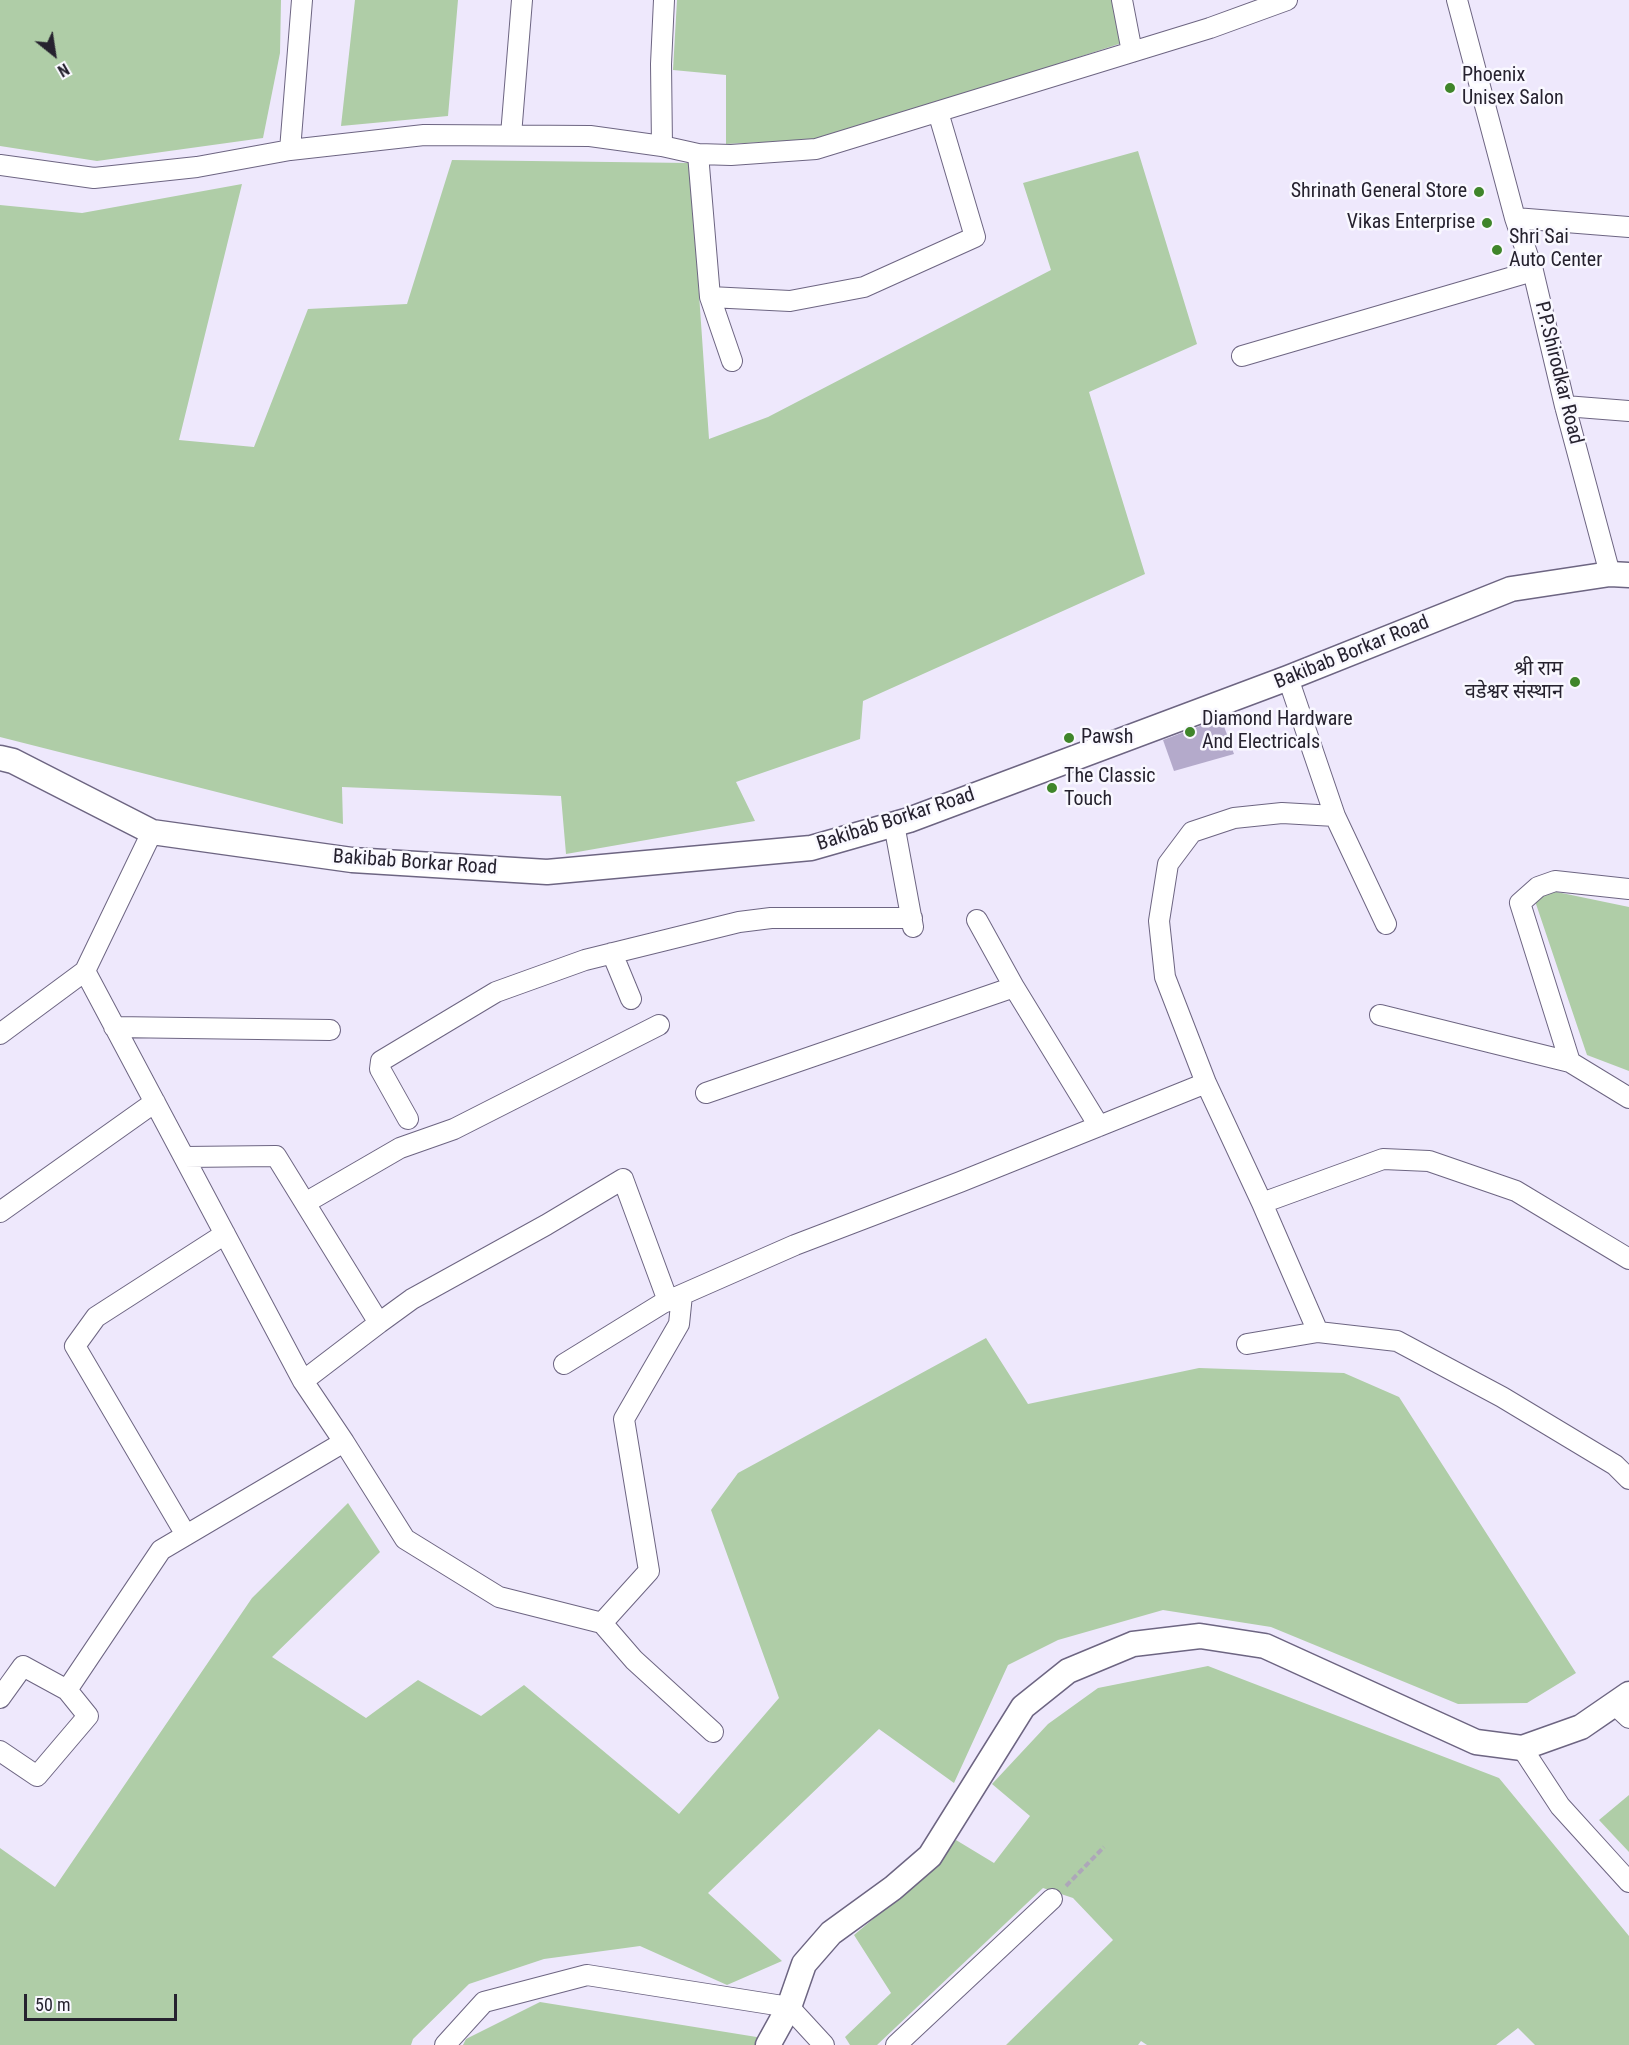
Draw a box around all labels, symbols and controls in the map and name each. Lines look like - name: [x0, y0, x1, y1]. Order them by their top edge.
- north arrow: [24, 24, 84, 84]
- text: N: [54, 59, 72, 81]
- place label: Phoenix Unisex Salon: [1462, 64, 1564, 111]
- marker: Phoenix Unisex Salon: [1443, 81, 1457, 95]
- place label: Shrinath General Store: [1291, 180, 1467, 204]
- marker: Shrinath General Store: [1472, 185, 1486, 199]
- place label: Vikas Enterprise: [1347, 211, 1475, 235]
- marker: Vikas Enterprise: [1480, 216, 1494, 230]
- place label: Shri Sai Auto Center: [1509, 226, 1602, 273]
- marker: Shri Sai Auto Center: [1490, 243, 1504, 257]
- street label: P.P.Shirodkar Road: [1529, 299, 1587, 447]
- street label: Bakibab Borkar Road: [1271, 611, 1433, 695]
- place label: श्री राम वडेश्वर संस्थान: [1465, 658, 1563, 705]
- marker: श्री राम वडेश्वर संस्थान: [1568, 675, 1582, 689]
- place label: Diamond Hardware And Electricals: [1202, 708, 1353, 755]
- marker: Diamond Hardware And Electricals: [1183, 725, 1197, 739]
- place label: Pawsh: [1081, 726, 1133, 750]
- marker: Pawsh: [1062, 731, 1076, 745]
- place label: The Classic Touch: [1064, 765, 1156, 812]
- marker: The Classic Touch: [1045, 781, 1059, 795]
- street label: Bakibab Borkar Road: [814, 783, 978, 857]
- street label: Bakibab Borkar Road: [332, 845, 498, 881]
- scale bar: [27, 1982, 180, 2020]
- text: 50 m: [35, 1994, 70, 2015]

